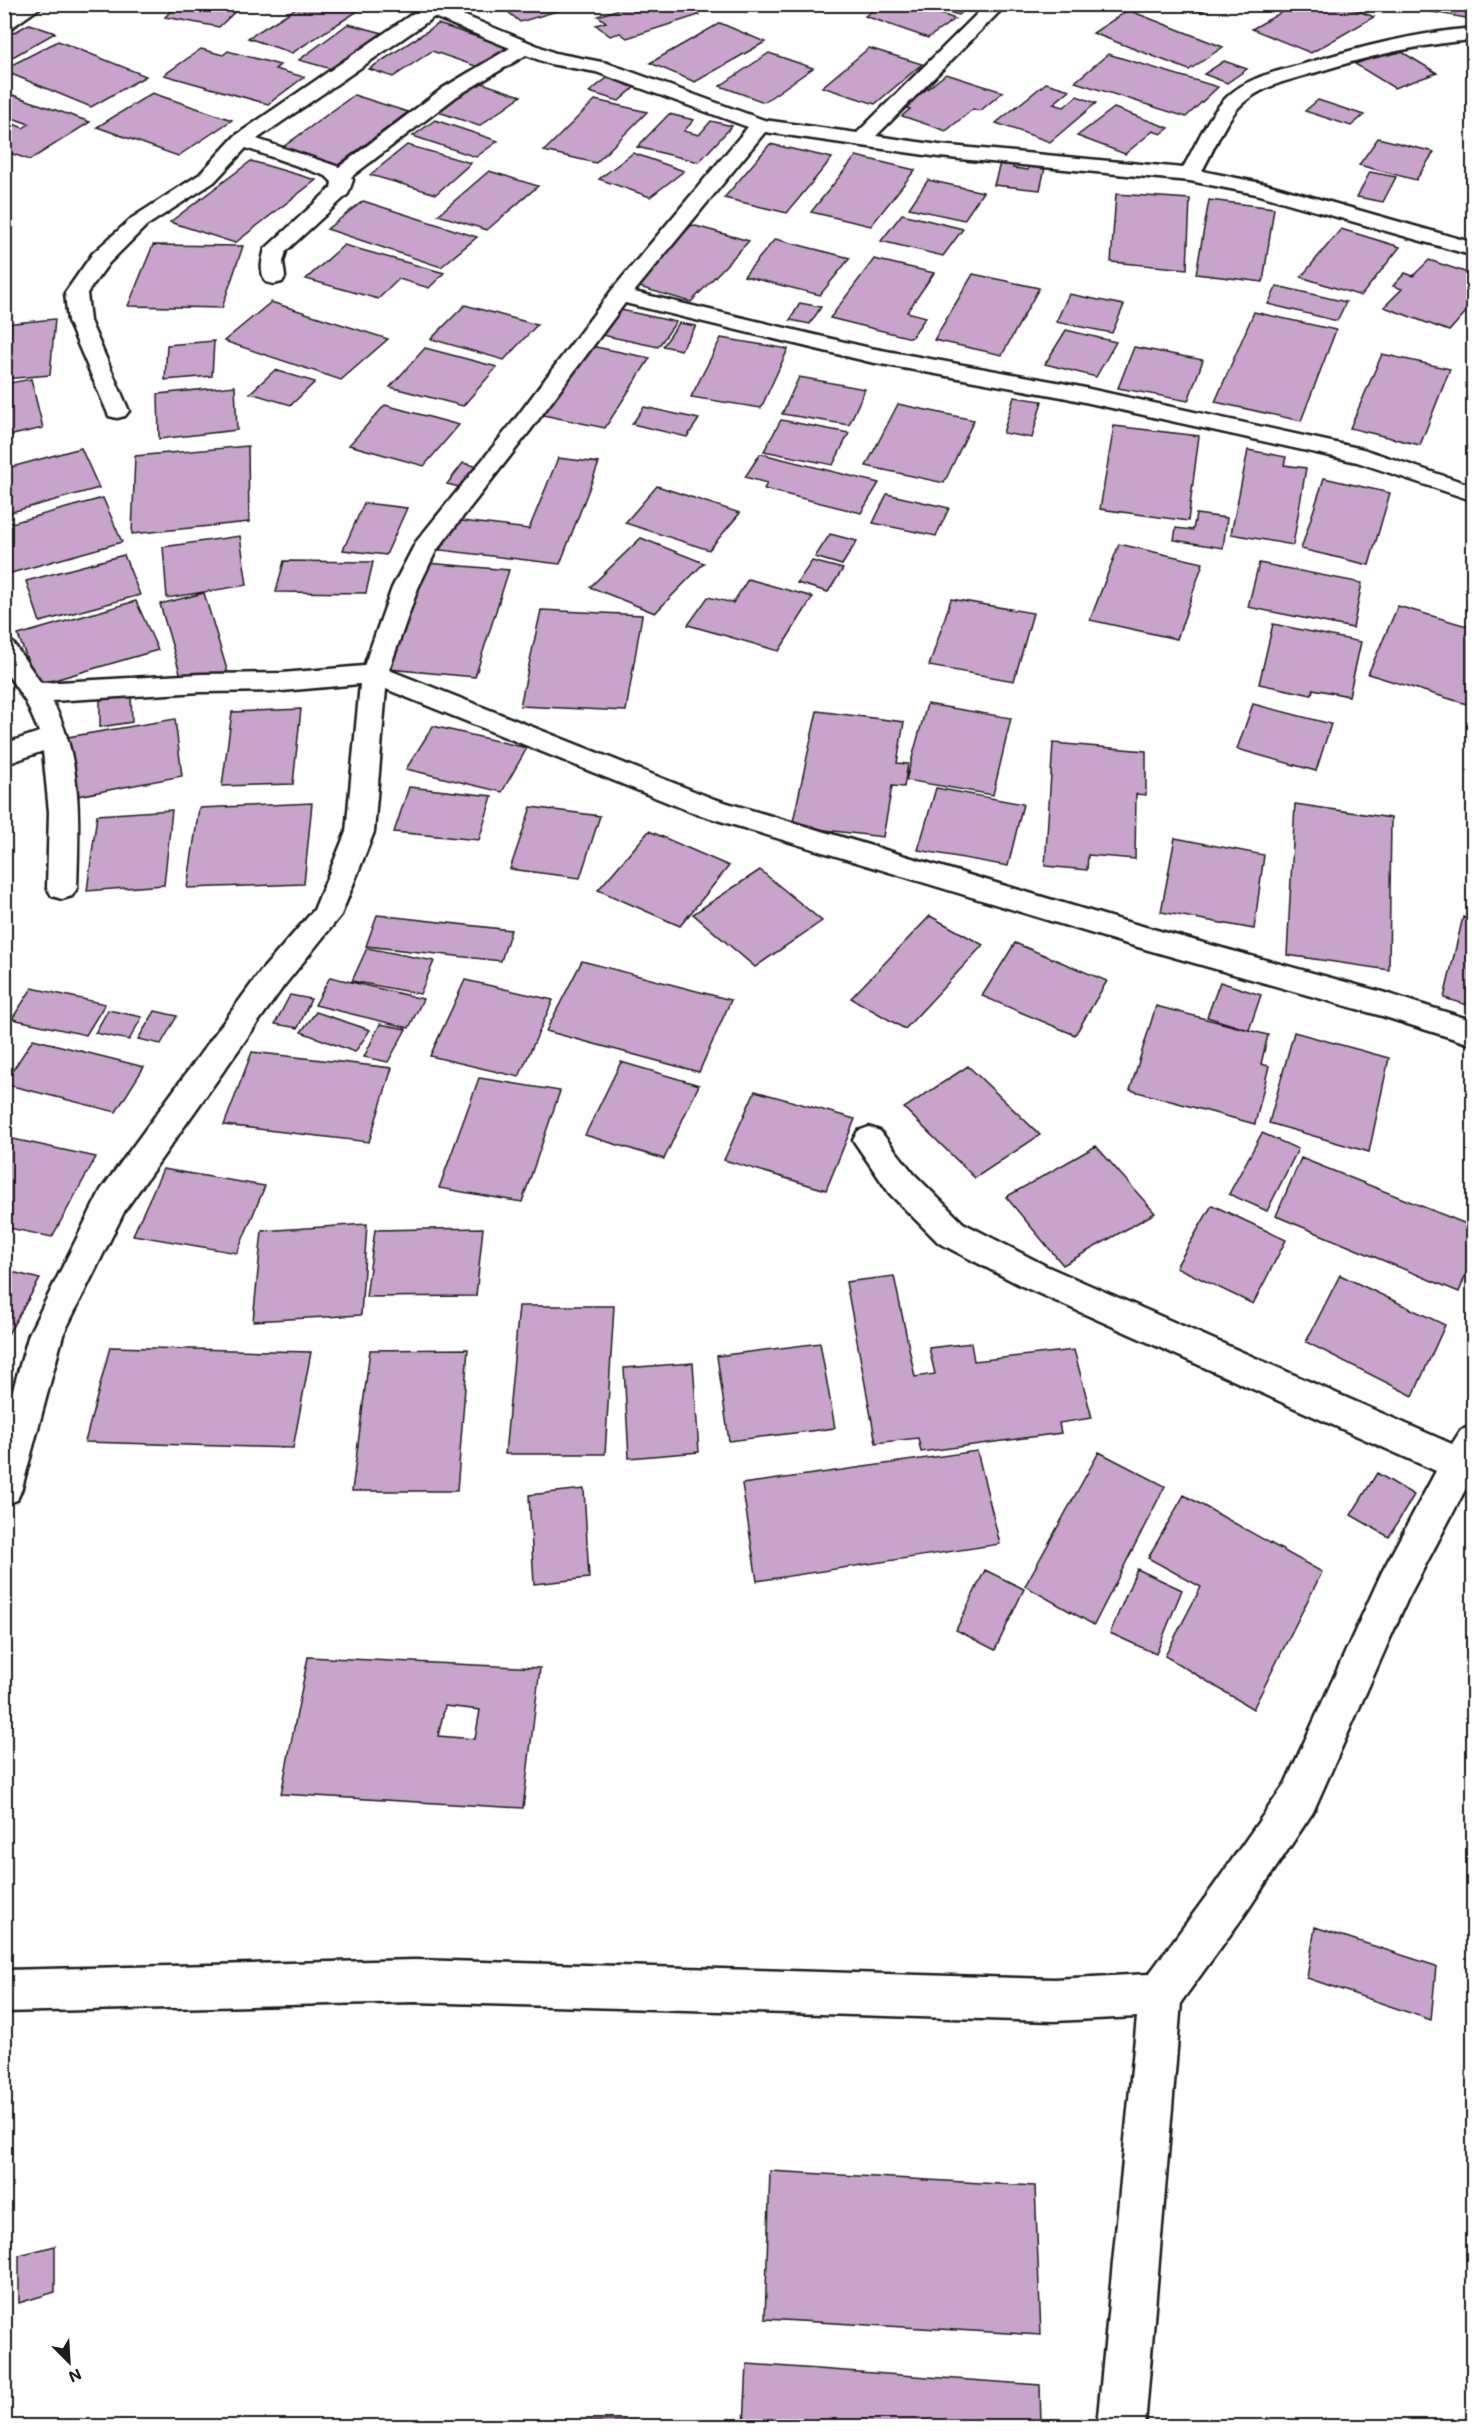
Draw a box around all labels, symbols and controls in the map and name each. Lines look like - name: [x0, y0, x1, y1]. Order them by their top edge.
- north arrow: [39, 2332, 99, 2392]
- text: N: [65, 2364, 85, 2388]

